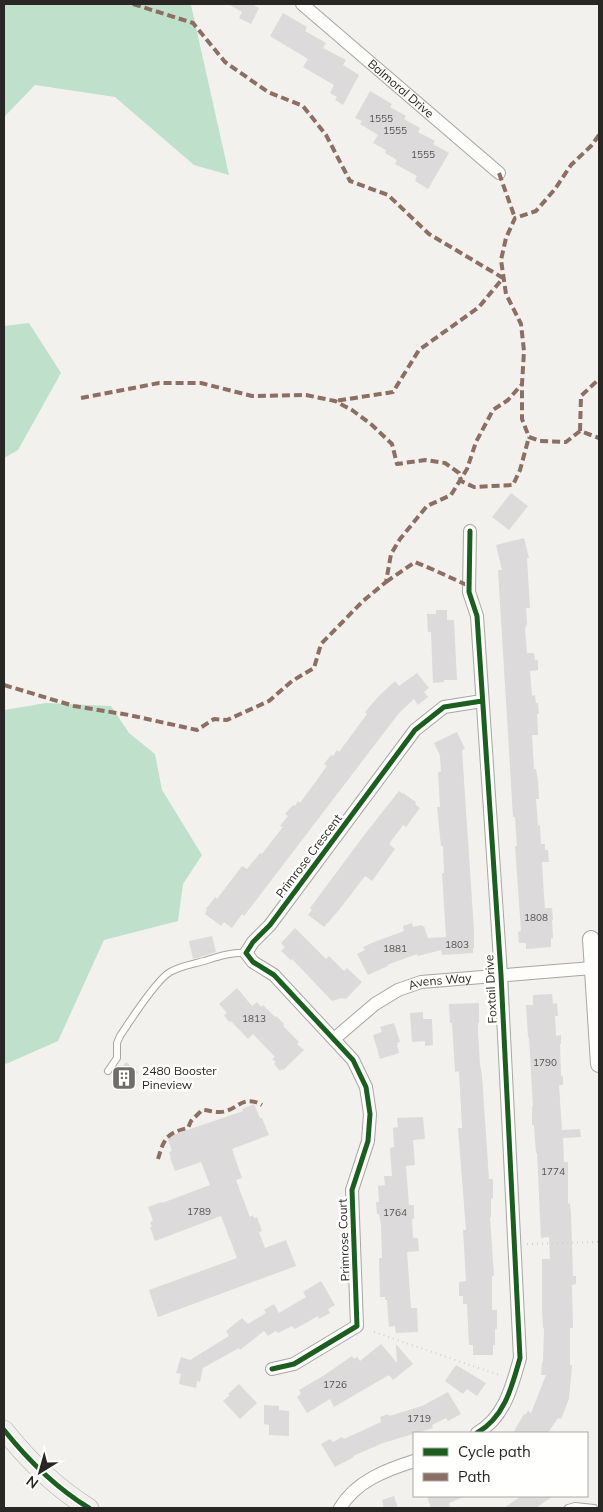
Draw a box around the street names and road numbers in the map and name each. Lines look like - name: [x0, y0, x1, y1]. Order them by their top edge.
- street label: Balmoral Drive: [365, 56, 437, 121]
- street label: Primrose Crescent: [272, 811, 345, 900]
- street label: Foxtail Drive: [481, 954, 500, 1024]
- street label: Avens Way: [406, 970, 473, 993]
- street label: Primrose Court: [335, 1198, 352, 1282]

